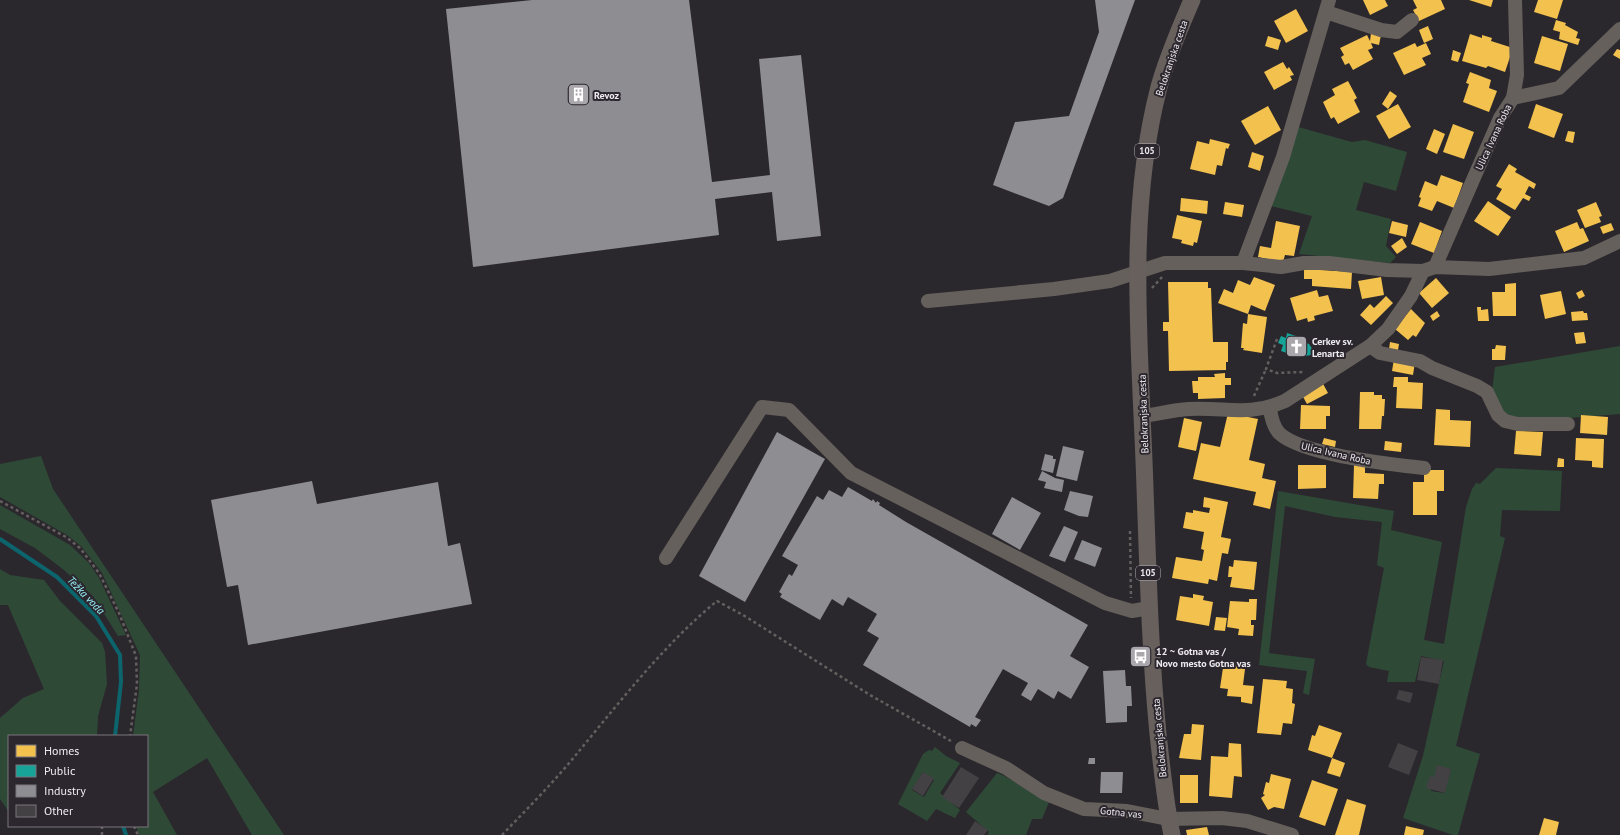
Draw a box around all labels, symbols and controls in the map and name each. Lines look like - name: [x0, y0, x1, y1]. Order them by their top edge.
- street label: Belokranjska cesta: [1152, 19, 1190, 98]
- building icon: Revoz: [565, 82, 591, 108]
- place label: Revoz: [594, 89, 619, 102]
- street label: Ulica Ivana Roba: [1473, 102, 1514, 172]
- road number: 105: [1135, 144, 1159, 158]
- church icon: Cerkev sv. Lenarta: [1284, 334, 1310, 360]
- place label: Cerkev sv. Lenarta: [1312, 335, 1354, 360]
- street label: Belokranjska cesta: [1136, 374, 1151, 454]
- street label: Ulica Ivana Roba: [1300, 439, 1372, 468]
- road number: 105: [1136, 566, 1160, 580]
- water label: Težka voda: [64, 573, 108, 618]
- bus stop icon: 12 ~ Gotna vas / Novo mesto Gotna vas: [1128, 644, 1154, 670]
- place label: 12 ~ Gotna vas / Novo mesto Gotna vas: [1156, 645, 1251, 670]
- street label: Belokranjska cesta: [1150, 698, 1169, 778]
- legend: [8, 735, 148, 827]
- text: Homes: [44, 743, 79, 758]
- text: Public: [44, 763, 76, 778]
- text: Industry: [44, 783, 86, 798]
- text: Other: [44, 803, 73, 818]
- street label: Gotna vas: [1099, 804, 1142, 821]

